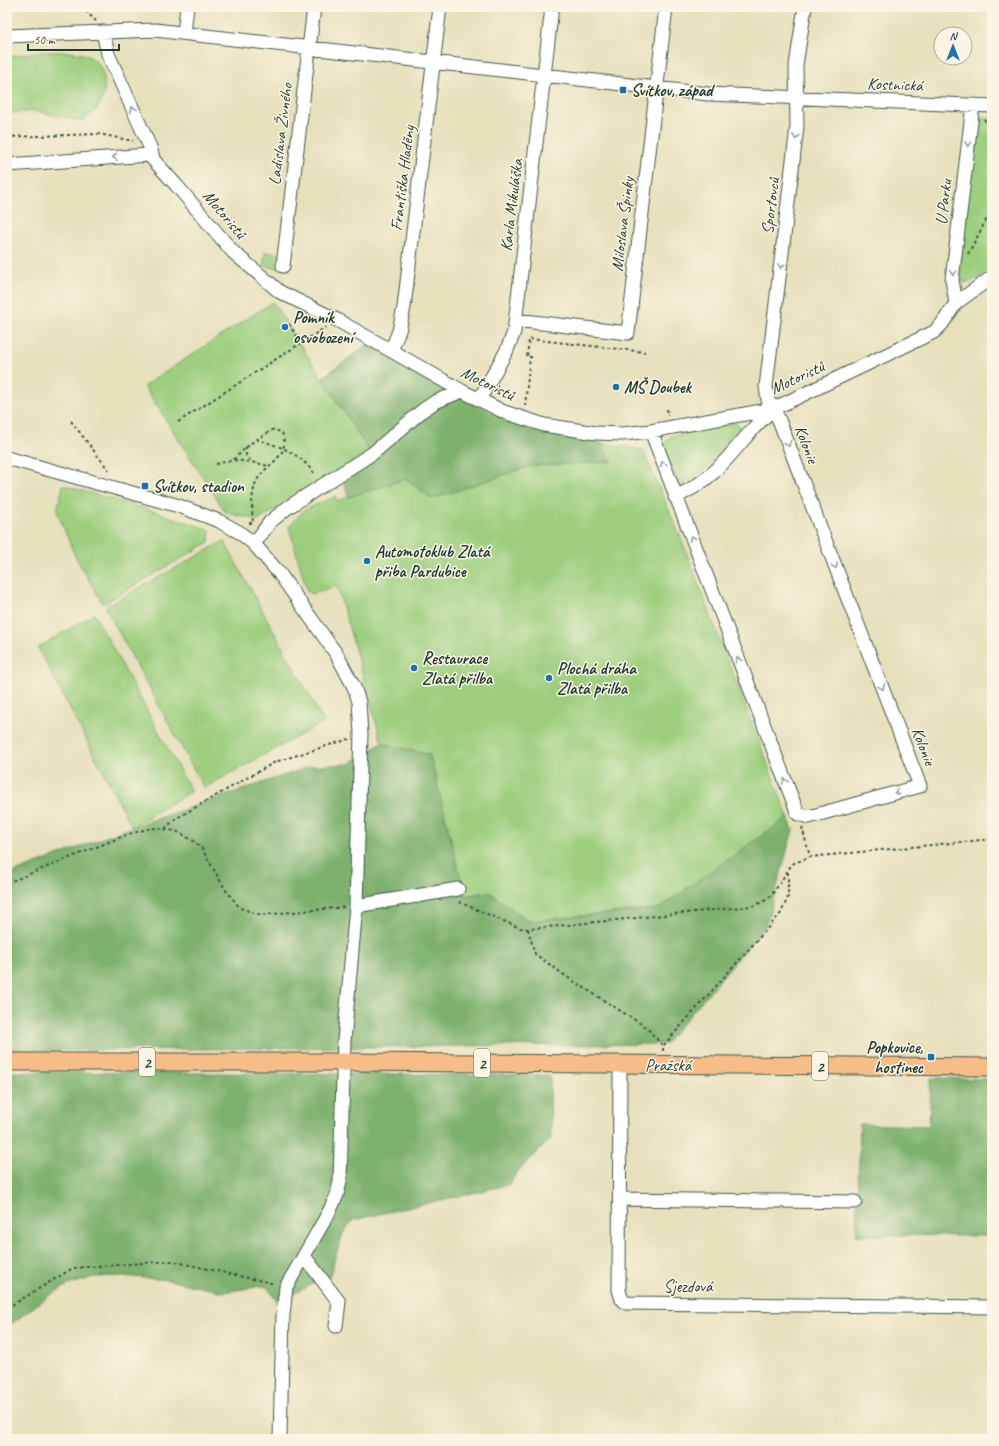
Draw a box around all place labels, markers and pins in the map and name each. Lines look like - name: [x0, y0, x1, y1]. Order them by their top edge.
- place label: Svítkov, západ: [631, 80, 715, 101]
- marker: Svítkov, západ: [618, 85, 628, 95]
- place label: Pomník osvobození: [293, 307, 356, 348]
- marker: Pomník osvobození: [280, 322, 290, 332]
- place label: MŠ Doubek: [624, 377, 693, 398]
- marker: MŠ Doubek: [611, 382, 621, 392]
- place label: Svítkov, stadion: [153, 476, 245, 497]
- marker: Svítkov, stadion: [140, 481, 150, 491]
- place label: Automotoklub Zlatá přiba Pardubice: [375, 541, 491, 582]
- marker: Automotoklub Zlatá přiba Pardubice: [362, 556, 372, 566]
- place label: Restaurace Zlatá přilba: [422, 648, 494, 689]
- place label: Plochá dráha Zlatá přilba: [557, 658, 637, 699]
- marker: Restaurace Zlatá přilba: [409, 663, 419, 673]
- marker: Plochá dráha Zlatá přilba: [544, 673, 554, 683]
- place label: Popkovice, hostinec: [866, 1037, 924, 1078]
- marker: Popkovice, hostinec: [926, 1052, 936, 1062]

